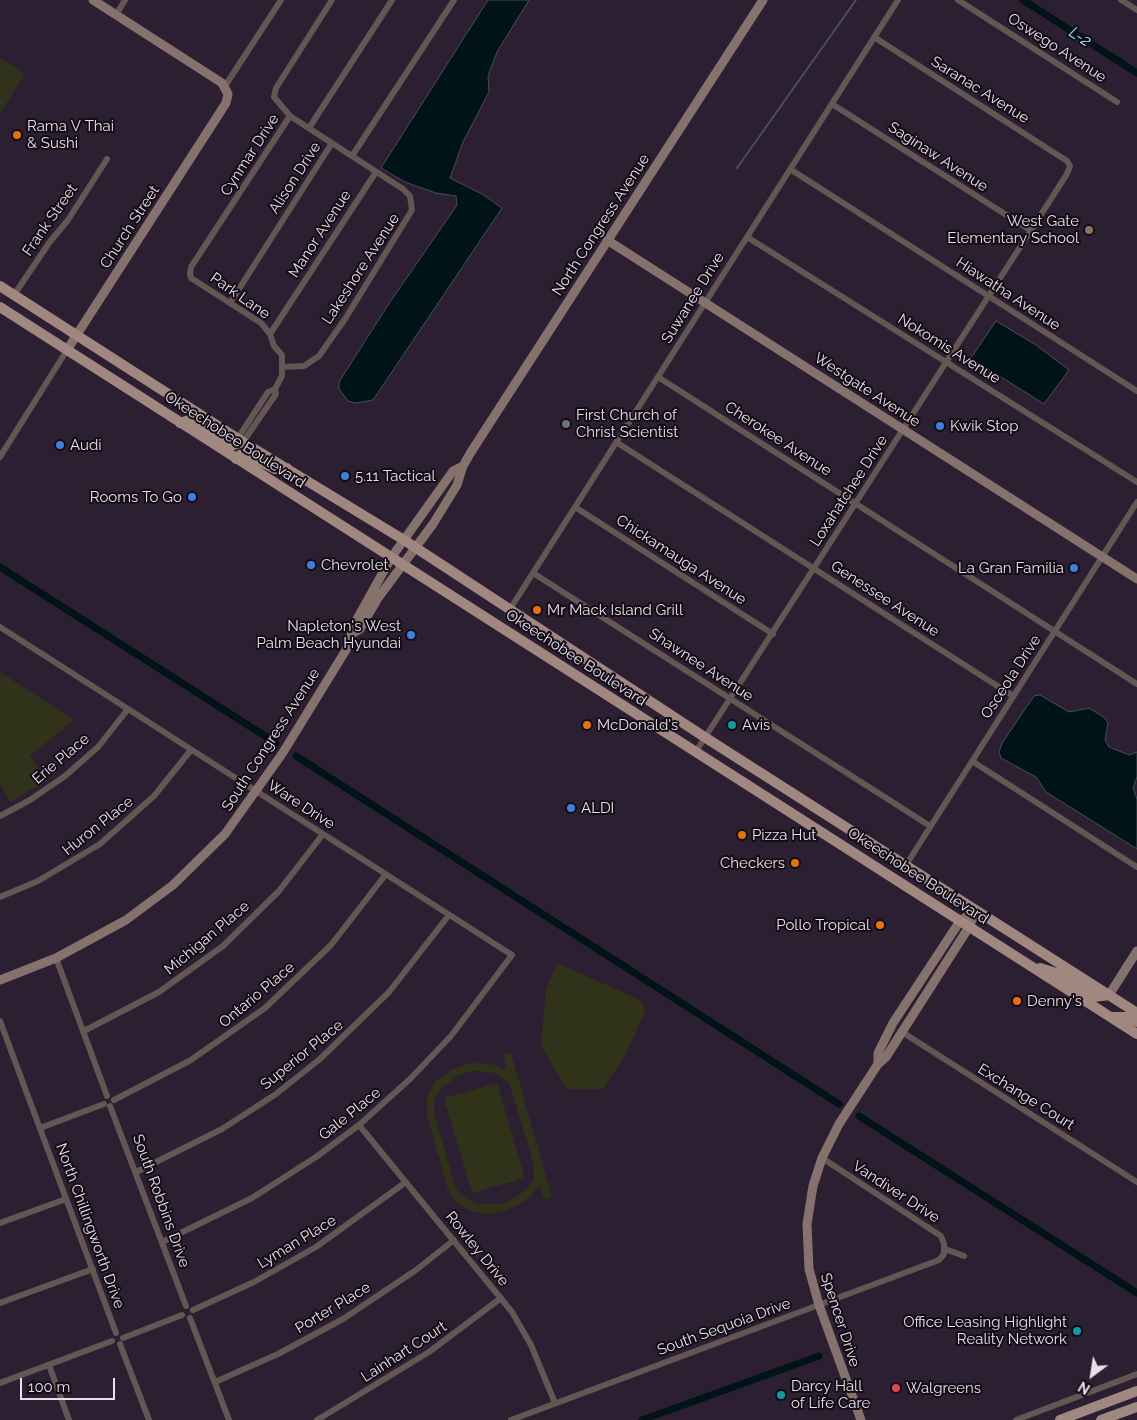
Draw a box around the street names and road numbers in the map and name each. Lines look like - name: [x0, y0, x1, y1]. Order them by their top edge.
- street label: Oswego Avenue: [1004, 9, 1110, 87]
- street label: Saranac Avenue: [928, 53, 1032, 127]
- street label: Cynmar Drive: [217, 111, 283, 199]
- street label: Saginaw Avenue: [885, 118, 991, 196]
- street label: Alison Drive: [265, 139, 325, 217]
- street label: North Congress Avenue: [548, 151, 654, 299]
- street label: Frank Street: [19, 181, 81, 259]
- street label: Church Street: [96, 182, 164, 272]
- street label: Manor Avenue: [285, 187, 355, 281]
- street label: Lakeshore Avenue: [318, 210, 404, 328]
- street label: Suwanee Drive: [658, 249, 728, 347]
- street label: Hiawatha Avenue: [952, 254, 1064, 334]
- street label: Park Lane: [207, 269, 273, 323]
- street label: Nokomis Avenue: [894, 310, 1004, 388]
- street label: Westgate Avenue: [810, 349, 924, 431]
- street label: Okeechobee Boulevard: [161, 388, 309, 492]
- street label: Cherokee Avenue: [721, 398, 835, 480]
- street label: Loxahatchee Drive: [806, 432, 892, 550]
- street label: Chickamauga Avenue: [613, 511, 749, 609]
- street label: Genessee Avenue: [827, 557, 943, 641]
- street label: Okeechobee Boulevard: [502, 606, 650, 710]
- street label: Shawnee Avenue: [645, 625, 757, 705]
- street label: Osceola Drive: [977, 632, 1045, 722]
- street label: South Congress Avenue: [218, 665, 324, 815]
- street label: Erie Place: [29, 730, 93, 788]
- street label: Ware Drive: [264, 777, 338, 833]
- street label: Huron Place: [59, 793, 137, 859]
- street label: Okeechobee Boulevard: [844, 824, 992, 928]
- street label: Michigan Place: [161, 897, 253, 979]
- street label: Ontario Place: [216, 958, 298, 1032]
- street label: Superior Place: [257, 1016, 347, 1094]
- street label: Exchange Court: [974, 1060, 1078, 1134]
- street label: Gale Place: [316, 1084, 384, 1144]
- street label: South Robbins Drive: [129, 1132, 193, 1270]
- street label: North Chillingworth Drive: [52, 1141, 128, 1311]
- street label: Vandiver Drive: [849, 1157, 943, 1227]
- street label: Rowley Drive: [441, 1208, 513, 1290]
- street label: Lyman Place: [254, 1211, 340, 1273]
- street label: Spencer Drive: [816, 1271, 864, 1369]
- street label: Porter Place: [292, 1278, 374, 1338]
- street label: South Sequoia Drive: [655, 1294, 793, 1360]
- street label: Lainhart Court: [358, 1318, 450, 1386]

